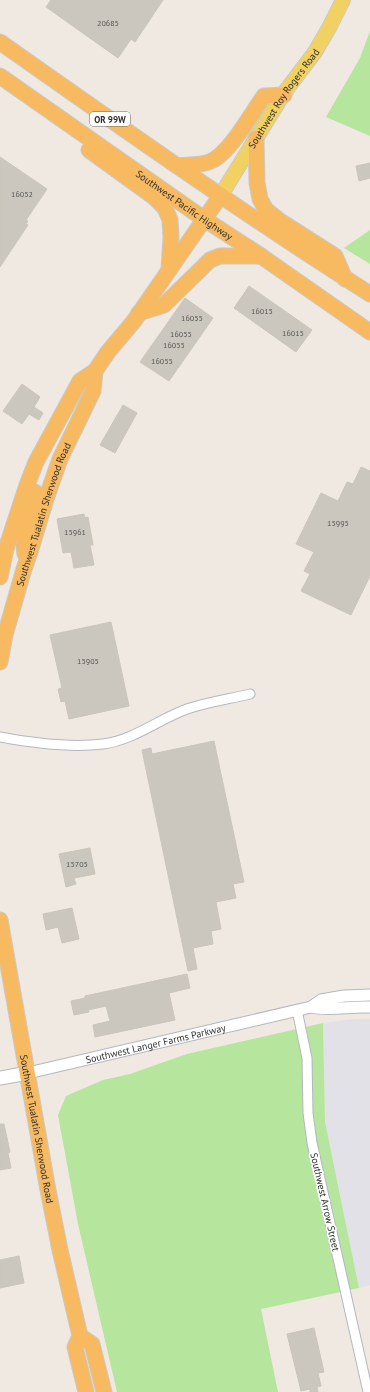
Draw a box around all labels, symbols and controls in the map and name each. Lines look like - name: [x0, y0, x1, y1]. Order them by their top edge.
- house number: 20685: [97, 18, 119, 28]
- street label: Southwest Roy Rogers Road: [245, 46, 322, 151]
- road number: OR 99W: [90, 112, 130, 126]
- street label: Southwest Pacific Highway: [134, 167, 236, 243]
- house number: 16052: [11, 189, 33, 199]
- house number: 16015: [251, 306, 273, 316]
- house number: 16055: [181, 313, 203, 323]
- house number: 16015: [282, 328, 304, 338]
- house number: 16055: [170, 329, 192, 339]
- house number: 16055: [163, 340, 185, 350]
- house number: 16055: [151, 356, 173, 366]
- street label: Southwest Tualatin Sherwood Road: [13, 440, 73, 588]
- house number: 15995: [327, 518, 349, 528]
- house number: 15961: [64, 527, 86, 537]
- house number: 15905: [77, 656, 99, 666]
- house number: 15705: [66, 859, 88, 869]
- street label: Southwest Langer Farms Parkway: [84, 1021, 227, 1066]
- street label: Southwest Tualatin Sherwood Road: [18, 1053, 57, 1204]
- street label: Southwest Arrow Street: [307, 1152, 343, 1253]

